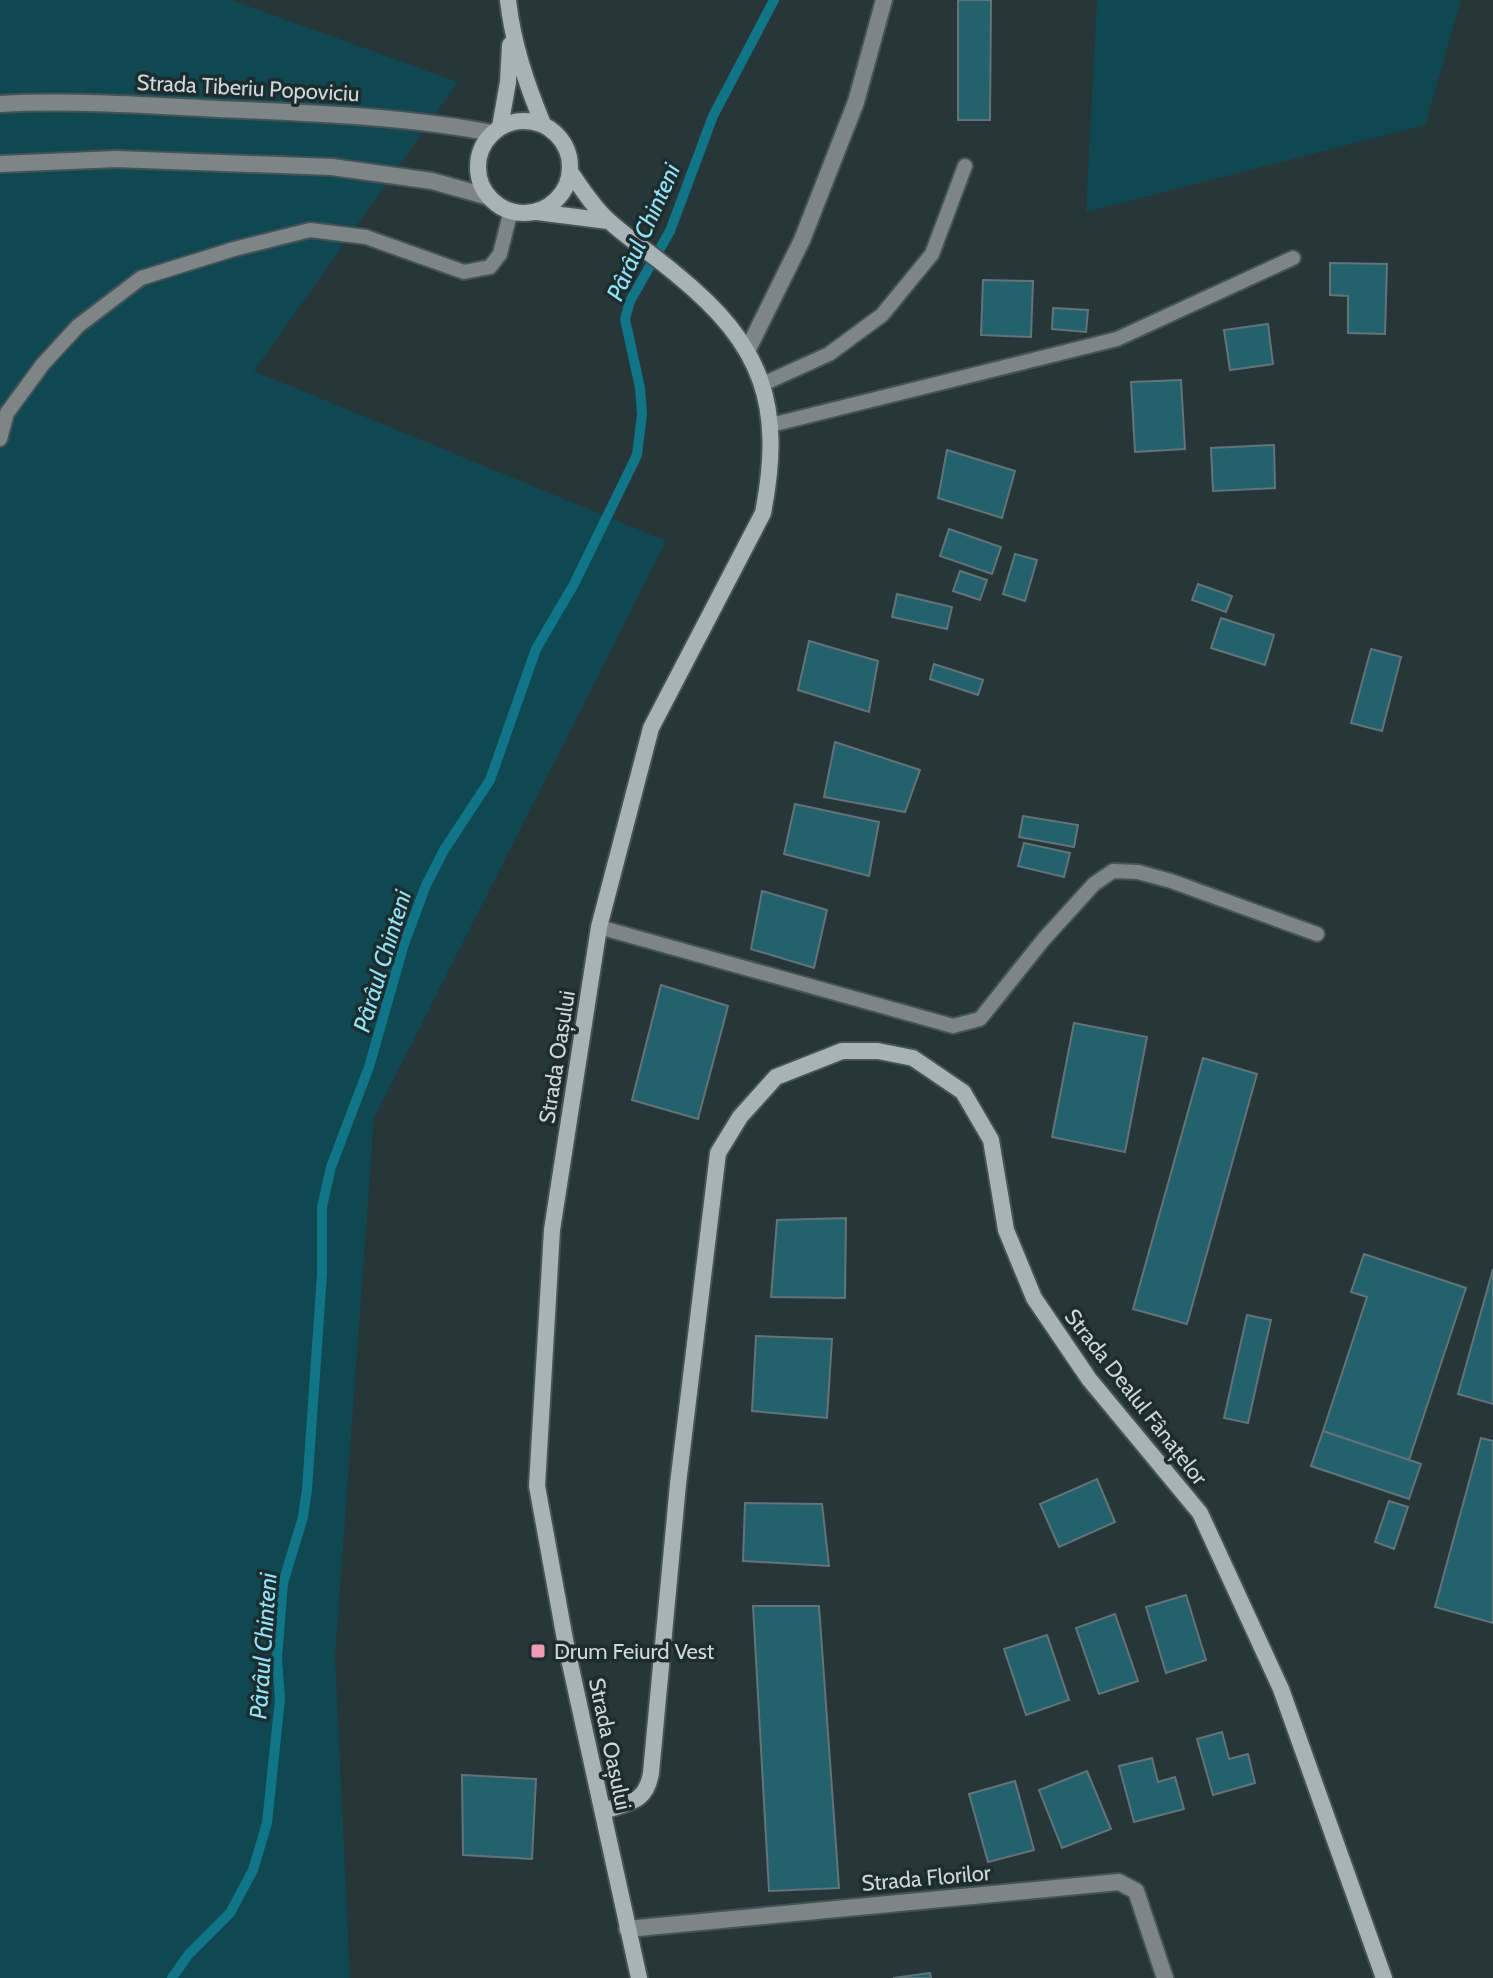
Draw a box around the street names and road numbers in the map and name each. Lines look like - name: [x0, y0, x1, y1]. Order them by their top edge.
- street label: Strada Tiberiu Popoviciu: [136, 69, 360, 107]
- street label: Strada Oașului: [533, 989, 582, 1126]
- street label: Strada Dealul Fânațelor: [1058, 1304, 1213, 1491]
- street label: Strada Oașului: [582, 1675, 637, 1813]
- street label: Strada Florilor: [860, 1859, 992, 1897]

